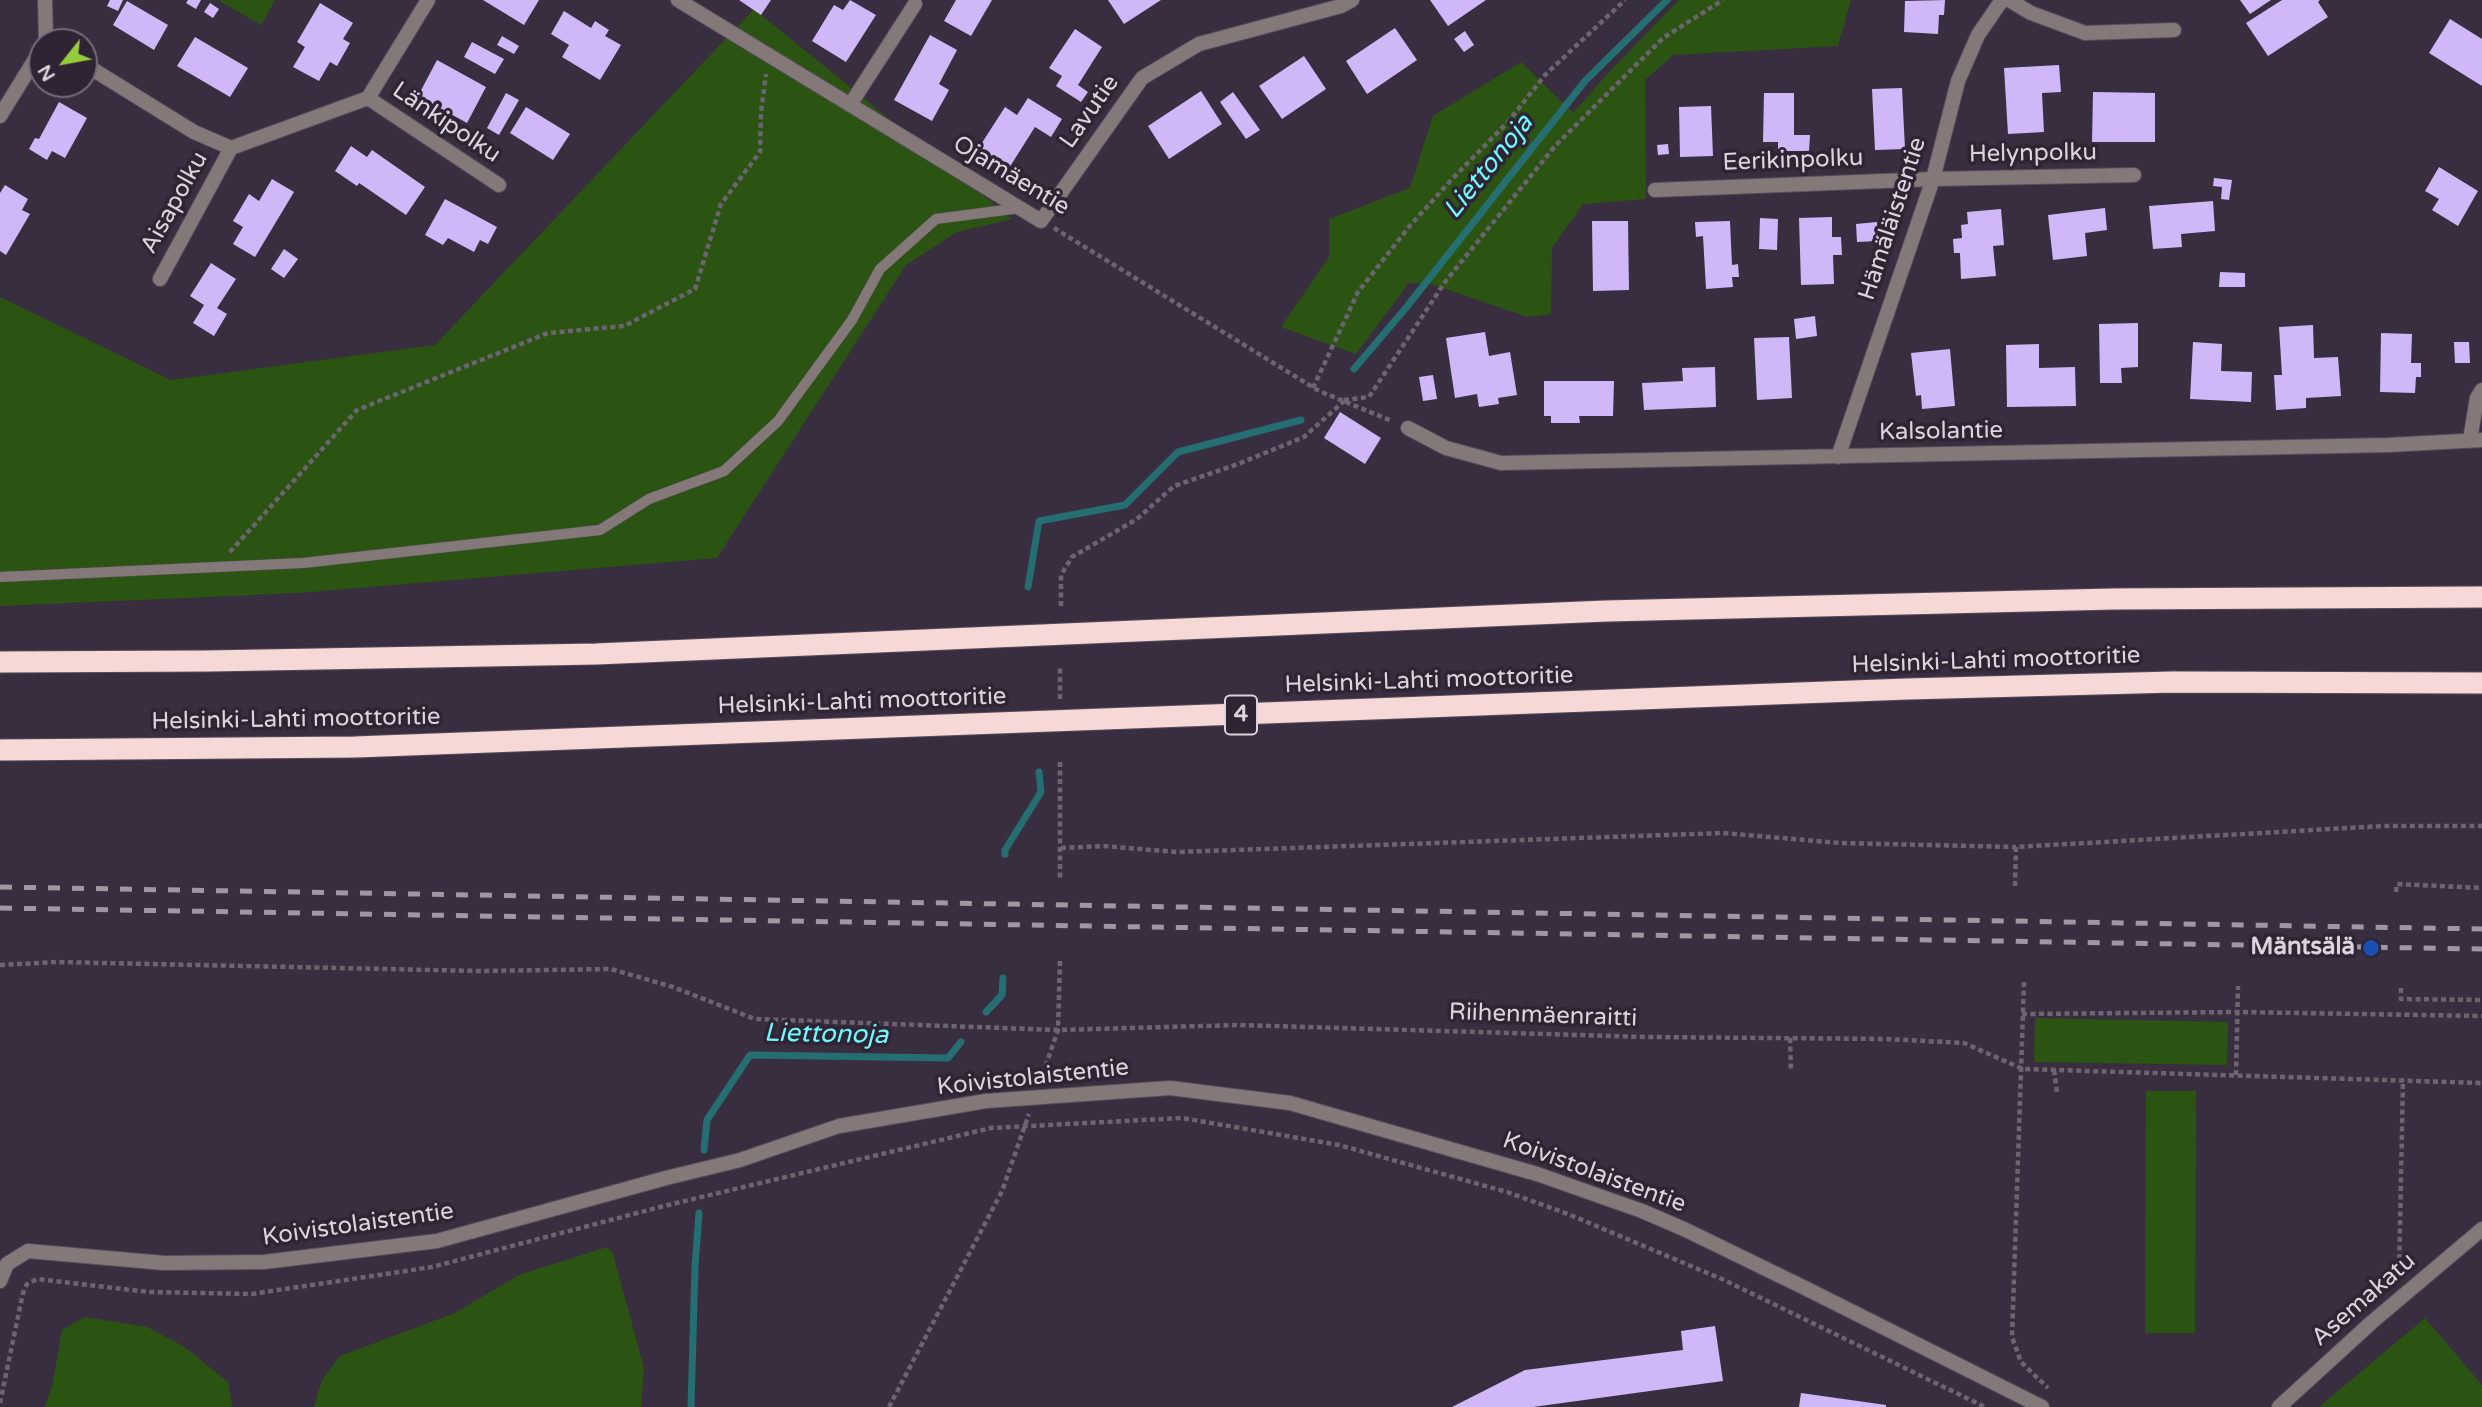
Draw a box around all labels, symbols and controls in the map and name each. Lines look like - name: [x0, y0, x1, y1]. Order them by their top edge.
- north arrow: [28, 28, 98, 98]
- text: N: [33, 61, 60, 85]
- street label: Lavutie: [1054, 70, 1126, 154]
- street label: Länkipolku: [386, 76, 506, 170]
- water label: Liettonoja: [1438, 109, 1540, 225]
- street label: Ojamäentie: [947, 130, 1075, 222]
- street label: Hämäläistentie: [1853, 134, 1933, 304]
- street label: Helynpolku: [1969, 138, 2097, 170]
- street label: Eerikinpolku: [1722, 144, 1864, 178]
- street label: Aisapolku: [135, 147, 215, 259]
- street label: Kalsolantie: [1879, 417, 2003, 447]
- street label: Helsinki-Lahti moottoritie: [1851, 642, 2141, 680]
- street label: Helsinki-Lahti moottoritie: [1284, 662, 1574, 700]
- street label: Helsinki-Lahti moottoritie: [717, 683, 1007, 721]
- road number: 4: [1225, 695, 1257, 734]
- street label: Helsinki-Lahti moottoritie: [151, 703, 441, 737]
- place label: Mäntsälä: [2250, 934, 2355, 962]
- marker: Mäntsälä: [2361, 938, 2381, 958]
- street label: Riihenmäenraitti: [1448, 998, 1638, 1034]
- water label: Liettonoja: [763, 1018, 889, 1052]
- street label: Koivistolaistentie: [936, 1054, 1130, 1102]
- street label: Koivistolaistentie: [1498, 1126, 1690, 1220]
- street label: Koivistolaistentie: [261, 1197, 455, 1253]
- street label: Asemakatu: [2306, 1247, 2422, 1353]

